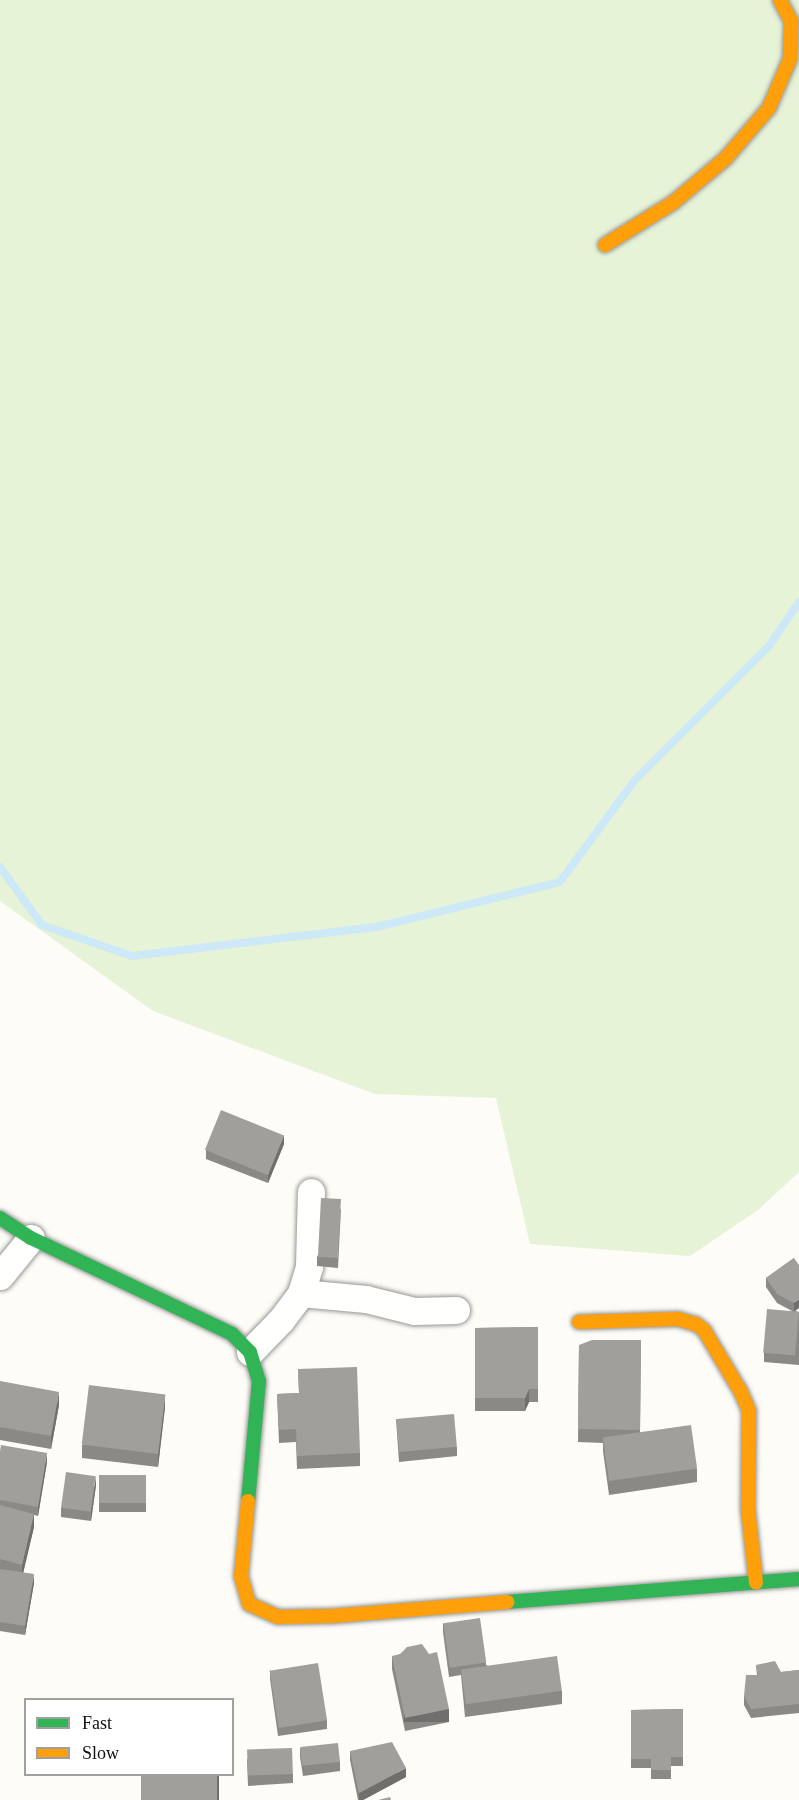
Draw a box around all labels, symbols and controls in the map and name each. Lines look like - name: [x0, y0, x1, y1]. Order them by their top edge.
- legend: [24, 1698, 234, 1776]
- text: Fast: [82, 1713, 112, 1733]
- text: Slow: [82, 1743, 119, 1763]

